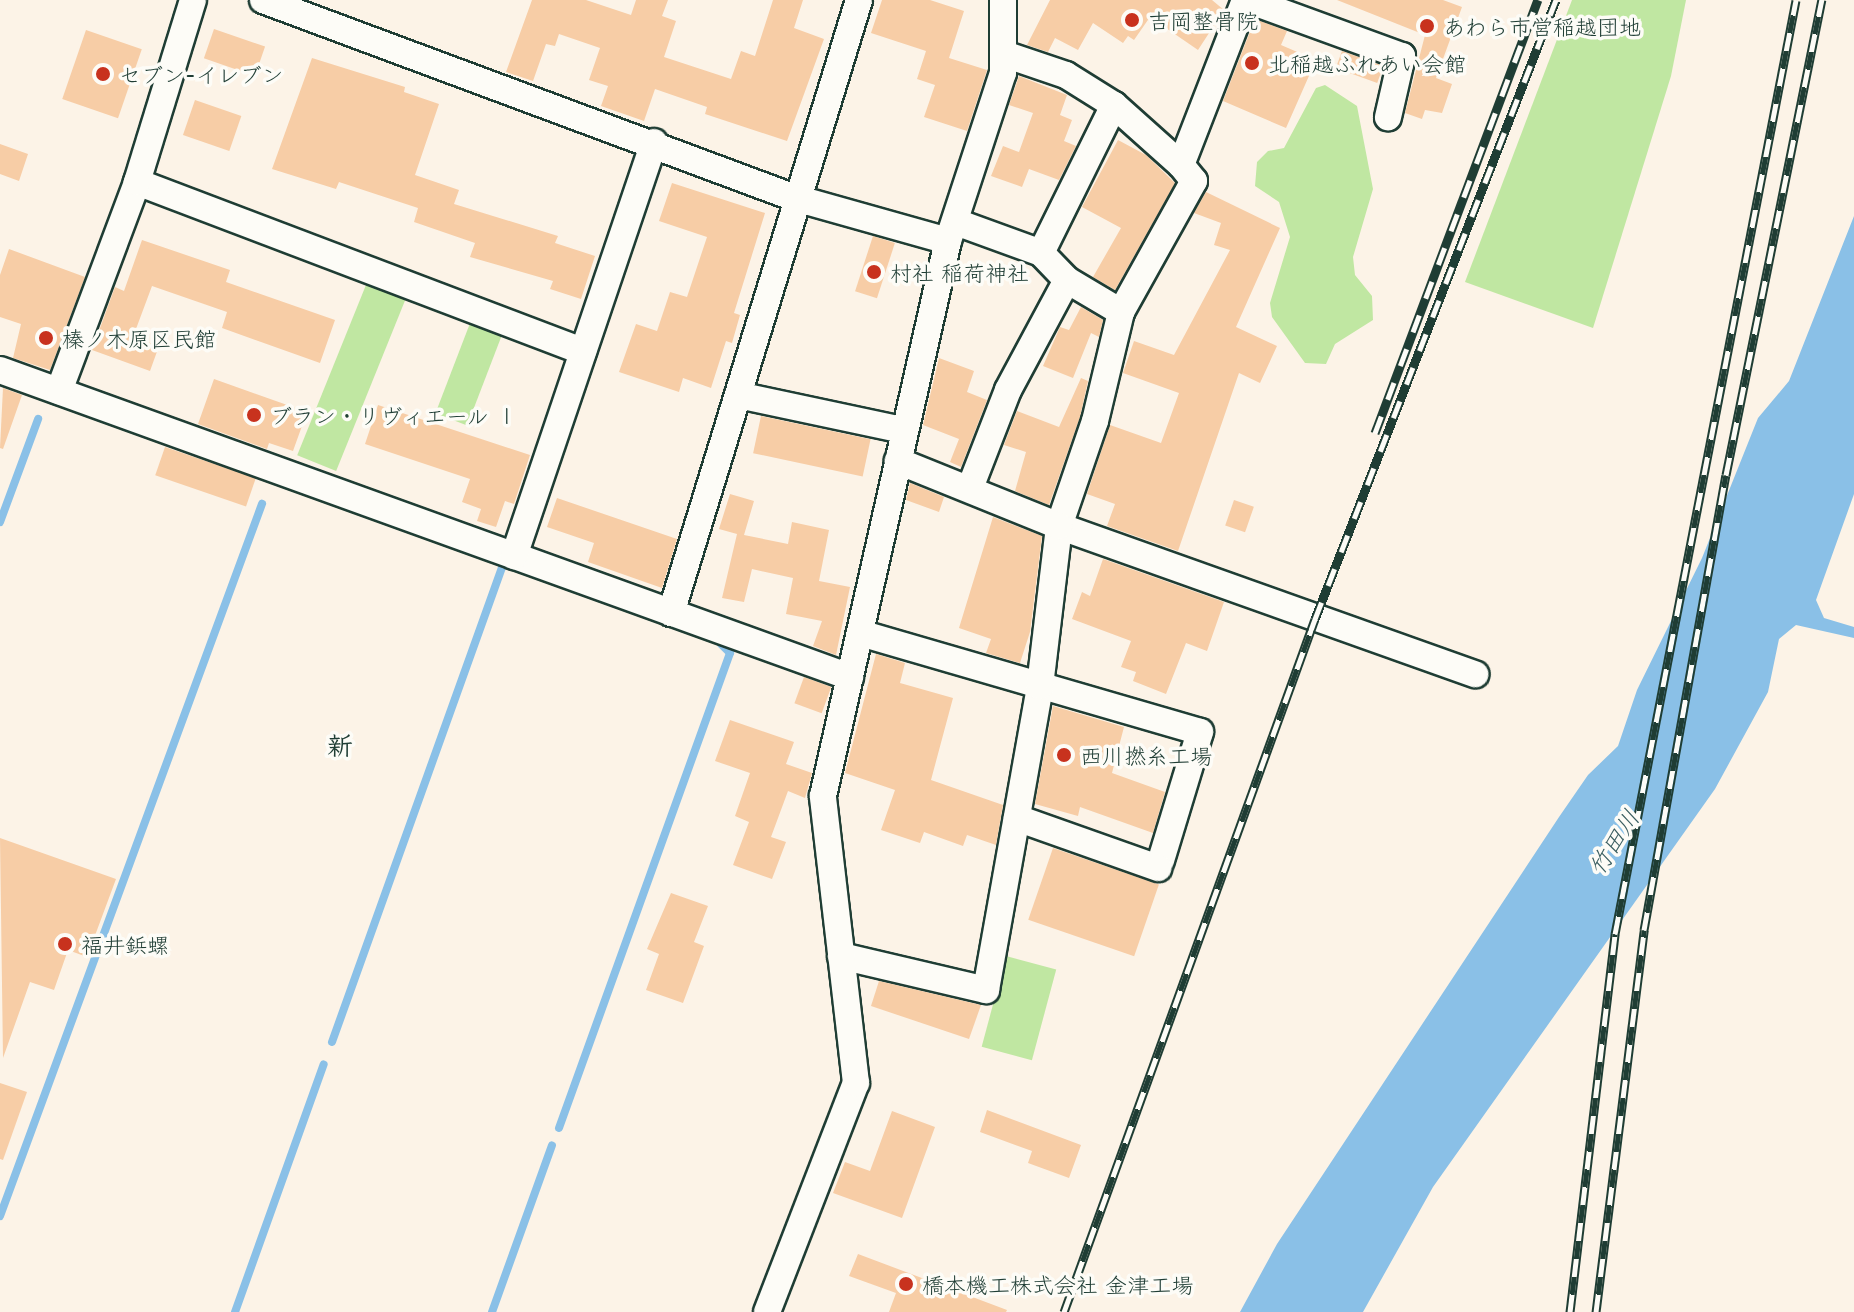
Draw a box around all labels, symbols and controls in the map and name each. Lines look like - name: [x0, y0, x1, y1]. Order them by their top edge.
- place label: 吉岡整骨院: [1148, 7, 1258, 33]
- marker: 吉岡整骨院: [1123, 11, 1141, 29]
- place label: あわら市営稲越団地: [1443, 13, 1641, 39]
- marker: あわら市営稲越団地: [1418, 17, 1436, 35]
- place label: 北稲越ふれあい会館: [1268, 50, 1466, 76]
- marker: 北稲越ふれあい会館: [1243, 54, 1261, 72]
- place label: セブン-イレブン: [119, 61, 284, 87]
- marker: セブン-イレブン: [94, 65, 112, 83]
- place label: 村社 稲荷神社: [890, 259, 1029, 285]
- marker: 村社 稲荷神社: [865, 263, 883, 281]
- place label: 榛ノ木原区民館: [62, 325, 216, 351]
- marker: 榛ノ木原区民館: [37, 329, 55, 347]
- place label: ブラン・リヴィエール Ⅰ: [270, 402, 519, 428]
- marker: ブラン・リヴィエール Ⅰ: [245, 406, 263, 424]
- district label: 新: [327, 729, 353, 761]
- place label: 西川撚糸工場: [1080, 742, 1212, 768]
- marker: 西川撚糸工場: [1055, 746, 1073, 764]
- water label: 竹田川: [1581, 804, 1645, 880]
- place label: 福井鋲螺: [81, 931, 169, 957]
- marker: 福井鋲螺: [56, 935, 74, 953]
- place label: 橋本機工株式会社 金津工場: [922, 1271, 1193, 1297]
- marker: 橋本機工株式会社 金津工場: [897, 1275, 915, 1293]

